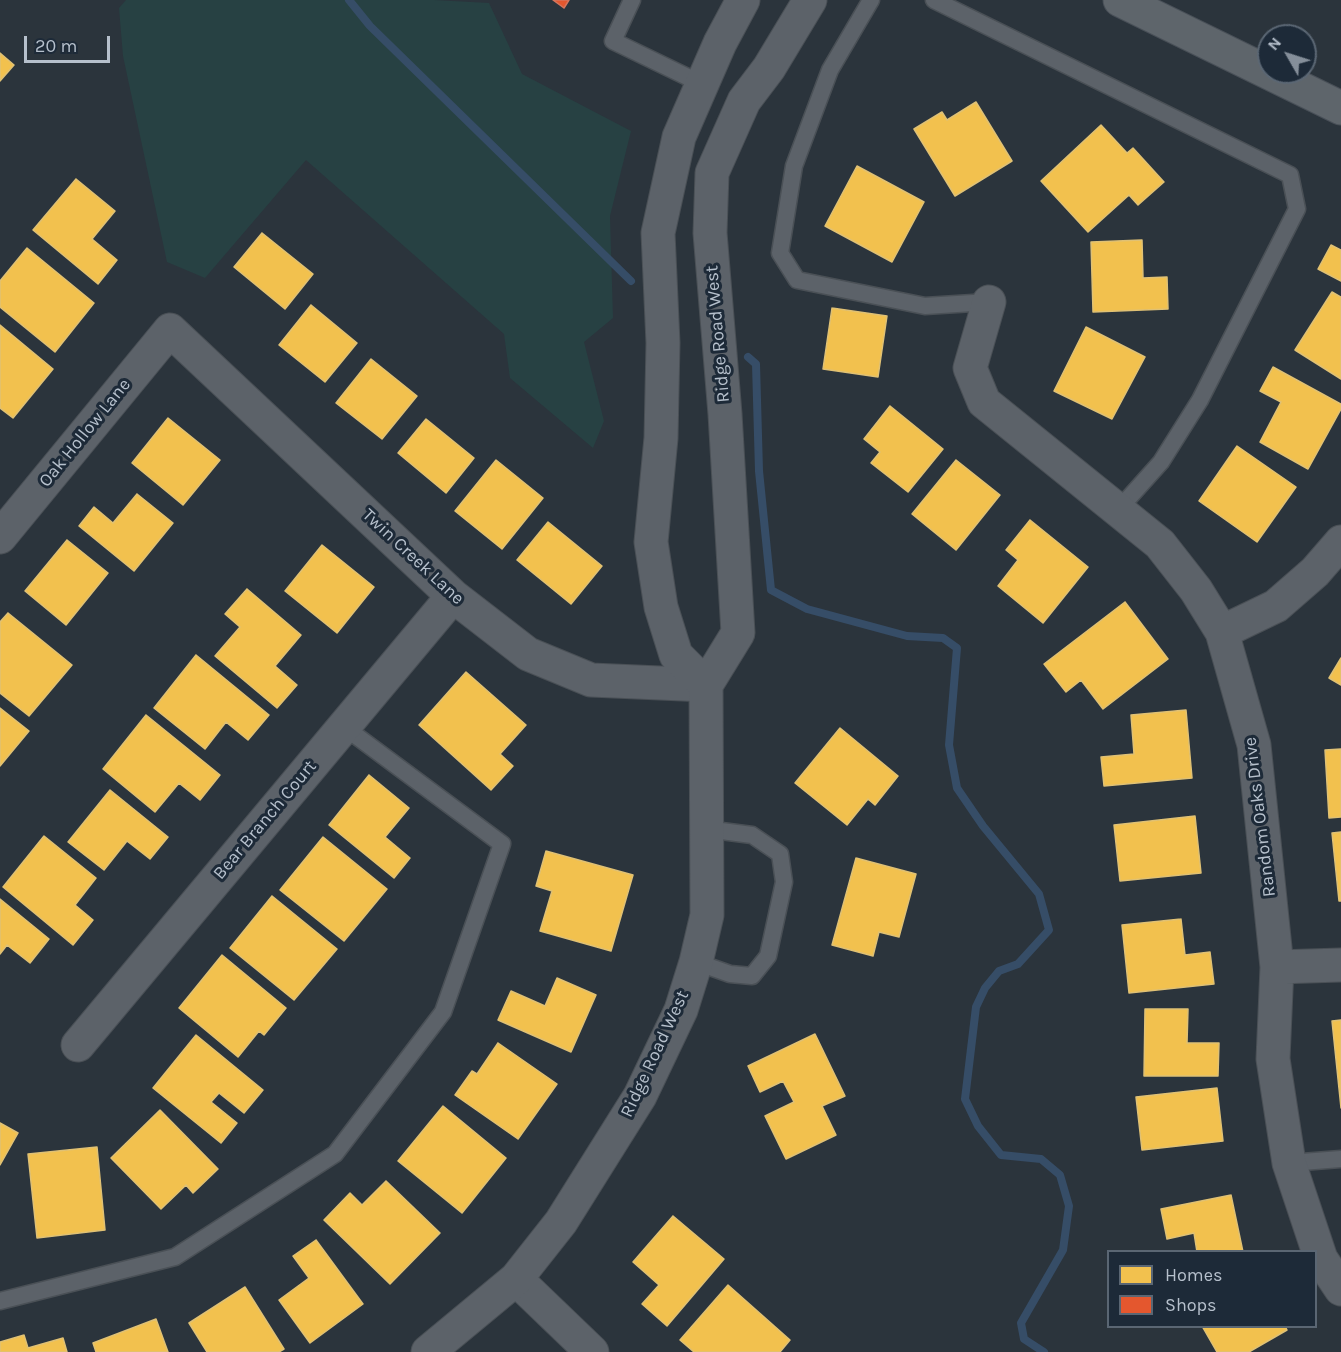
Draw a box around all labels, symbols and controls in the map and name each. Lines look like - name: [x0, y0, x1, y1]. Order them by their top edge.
- scale bar: [27, 24, 112, 62]
- north arrow: [1257, 24, 1317, 84]
- text: N: [1263, 33, 1285, 54]
- text: 20 m: [35, 35, 77, 57]
- street label: Ridge Road West: [701, 265, 735, 403]
- street label: Oak Hollow Lane: [35, 374, 135, 492]
- street label: Twin Creek Lane: [358, 504, 468, 610]
- street label: Random Oaks Drive: [1239, 736, 1281, 898]
- street label: Bear Branch Court: [209, 756, 321, 884]
- street label: Ridge Road West: [616, 987, 694, 1121]
- legend: [1107, 1250, 1317, 1328]
- text: Homes: [1165, 1264, 1222, 1286]
- text: Shops: [1165, 1294, 1217, 1316]

